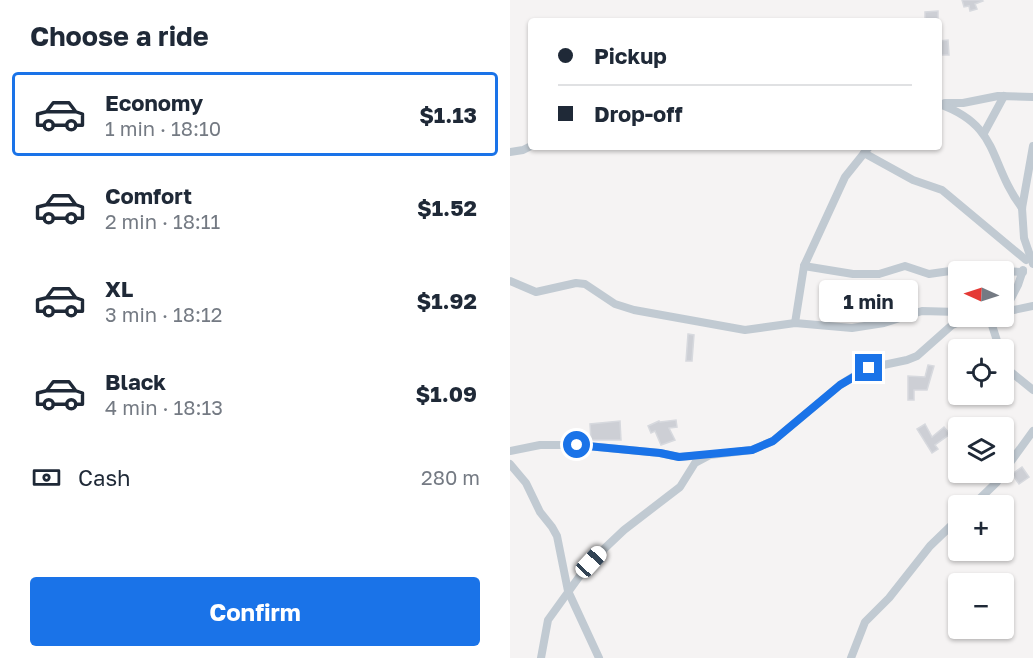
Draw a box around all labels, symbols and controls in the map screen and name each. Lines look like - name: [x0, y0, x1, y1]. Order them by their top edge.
- text: Choose a ride: [30, 20, 209, 52]
- text: Pickup: [594, 42, 667, 69]
- icon: car: [33, 87, 87, 141]
- text: Economy: [105, 89, 203, 116]
- text: Drop-off: [594, 100, 683, 127]
- text: $1.13: [419, 101, 477, 128]
- text: 1 min · 18:10: [105, 116, 221, 140]
- icon: car: [33, 180, 87, 234]
- text: Comfort: [105, 182, 192, 209]
- text: $1.52: [417, 194, 477, 221]
- text: 2 min · 18:11: [105, 209, 220, 233]
- north arrow: [948, 261, 1014, 327]
- map controls: [948, 261, 1014, 639]
- icon: car: [33, 273, 87, 327]
- text: XL: [105, 275, 133, 302]
- callout: 1 min: [820, 281, 919, 323]
- text: $1.92: [416, 287, 477, 314]
- text: 1 min: [843, 289, 894, 313]
- text: 3 min · 18:12: [105, 302, 222, 326]
- button: locate: [948, 339, 1014, 405]
- route end: [855, 354, 882, 381]
- icon: car: [33, 366, 87, 420]
- text: Black: [105, 368, 166, 395]
- text: $1.09: [416, 380, 477, 407]
- text: 4 min · 18:13: [105, 395, 223, 419]
- button: layers: [948, 417, 1014, 483]
- route start: [563, 431, 590, 458]
- icon: cash: [30, 461, 63, 494]
- text: Cash: [78, 464, 131, 491]
- text: 280 m: [421, 465, 480, 489]
- button: +: [948, 495, 1014, 561]
- car: [572, 543, 610, 581]
- button: −: [948, 573, 1014, 639]
- button: Confirm: [30, 577, 480, 646]

